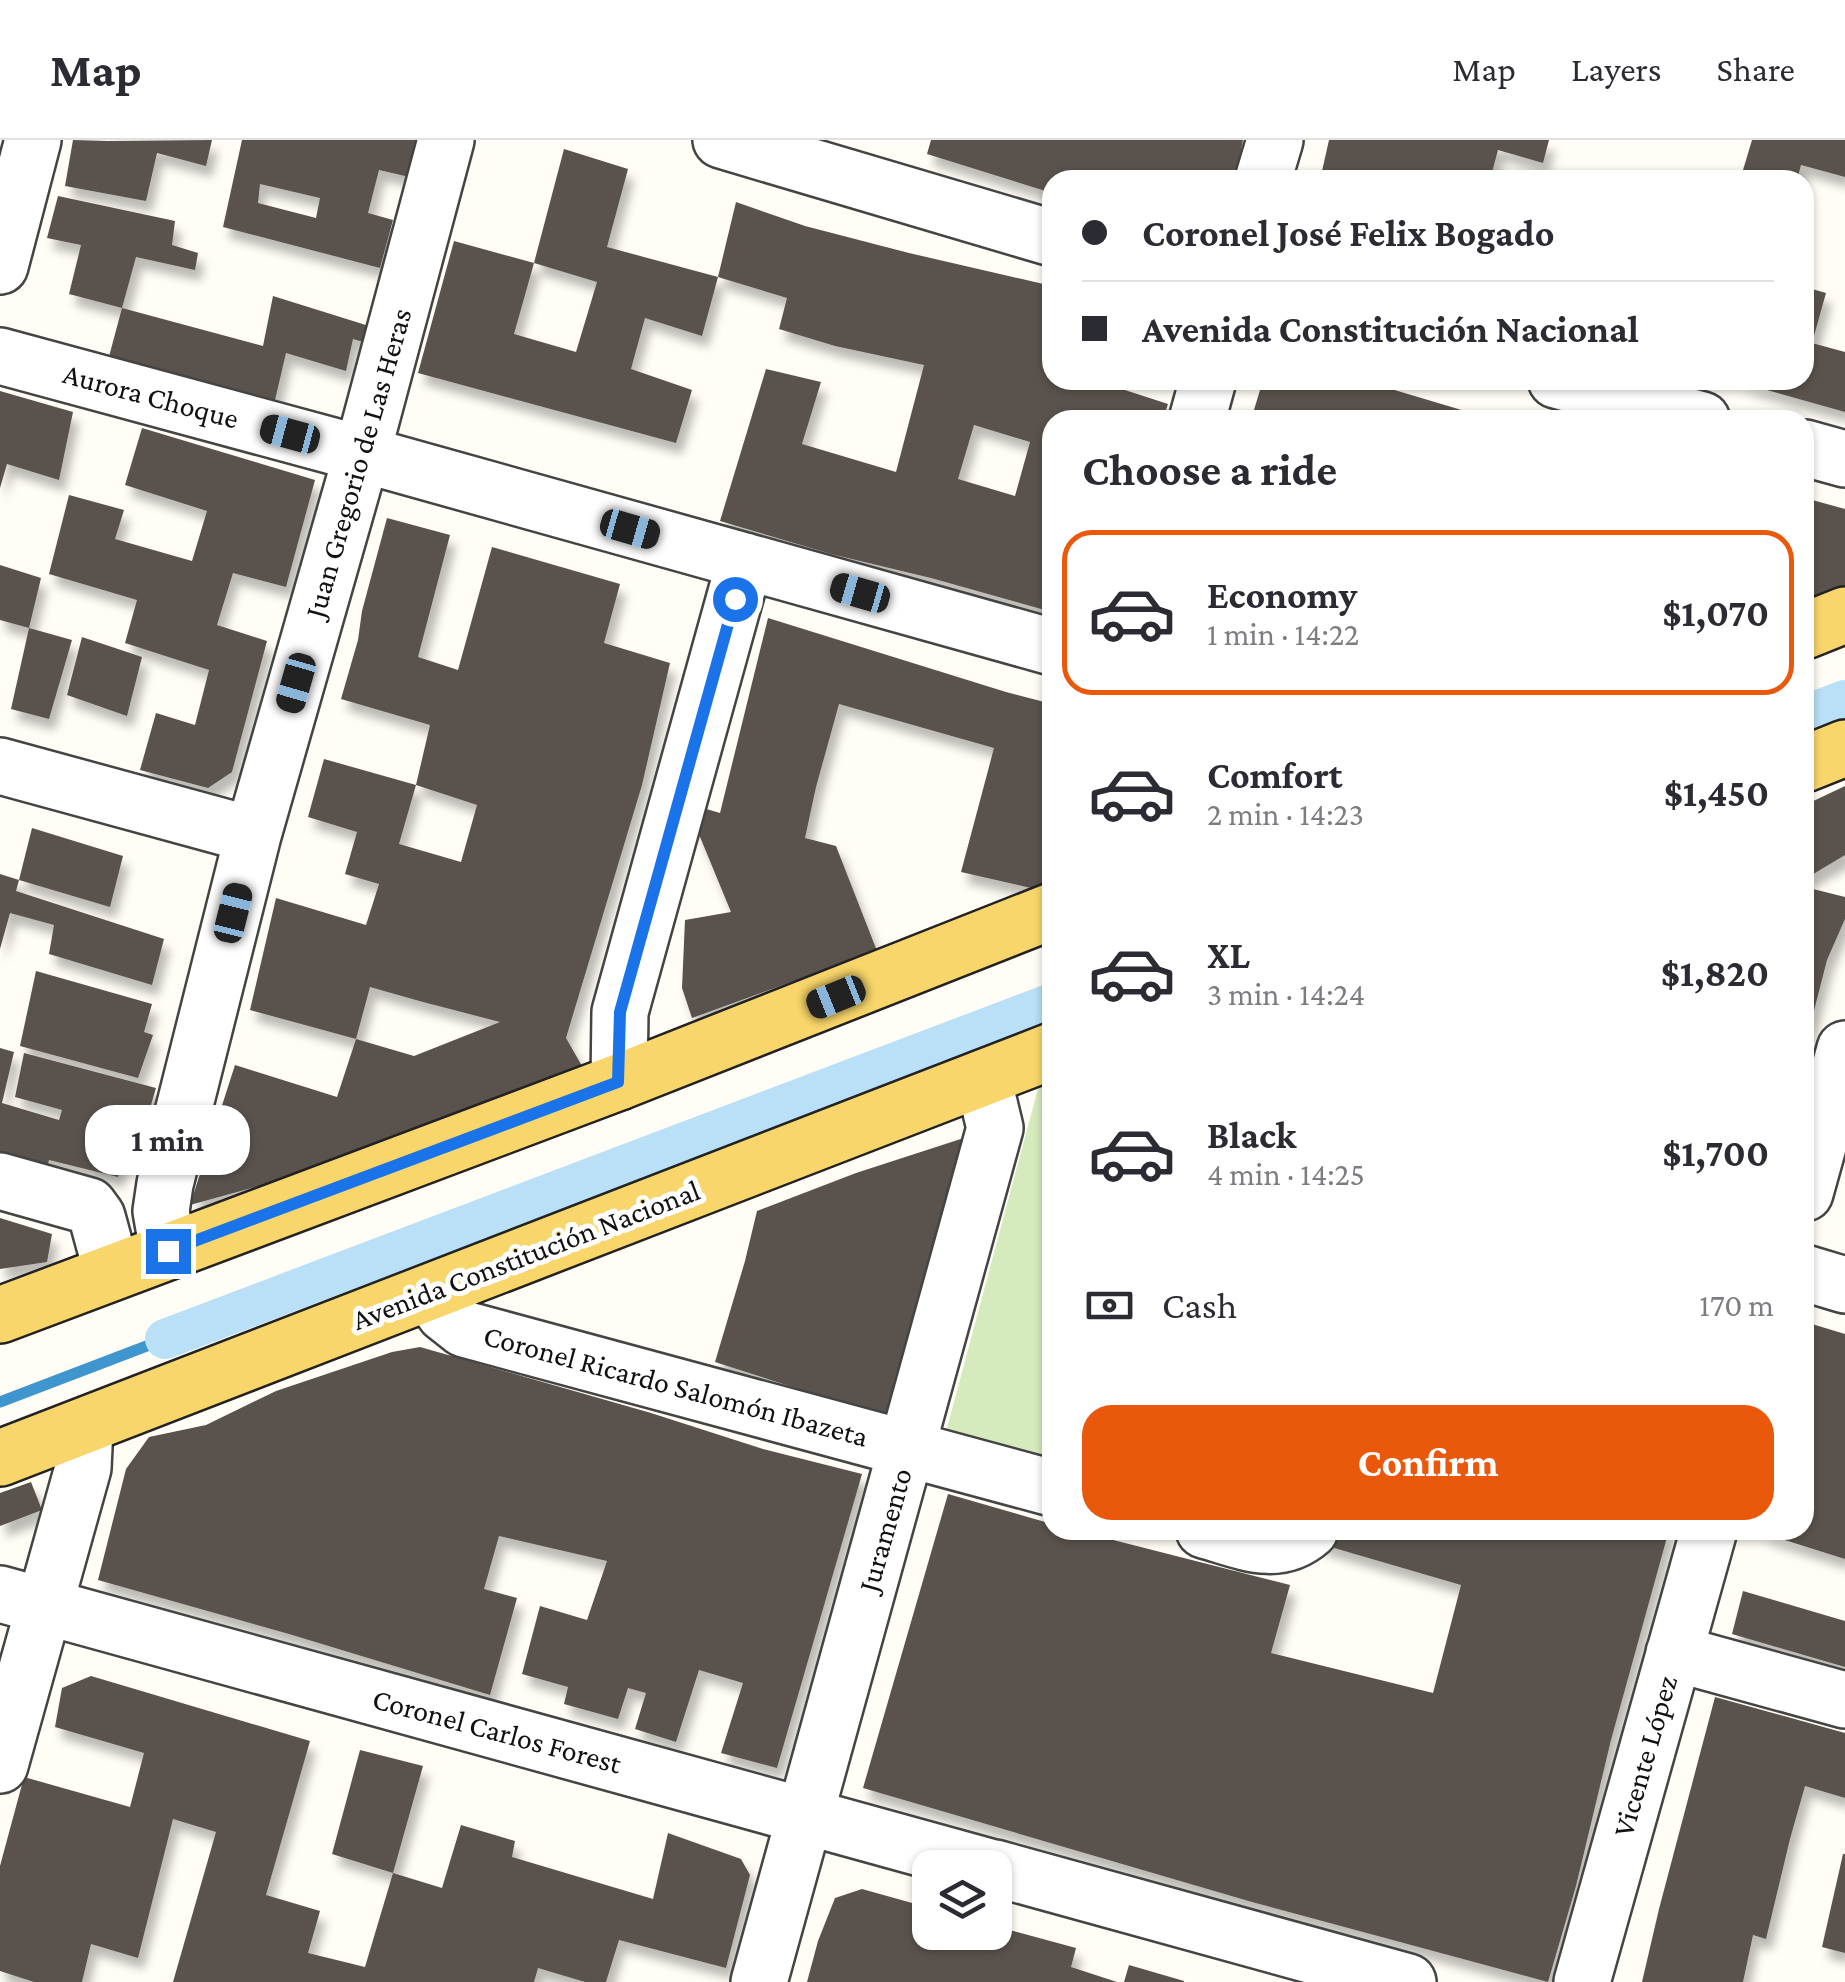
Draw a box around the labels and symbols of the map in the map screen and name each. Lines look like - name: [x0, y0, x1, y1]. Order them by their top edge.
- street label: Juan Gregorio de Las Heras: [297, 304, 419, 625]
- street label: Aurora Choque: [60, 356, 242, 436]
- car: [257, 412, 323, 456]
- car: [597, 506, 663, 552]
- car: [827, 570, 893, 616]
- route start: [713, 577, 758, 622]
- car: [273, 650, 319, 716]
- car: [211, 880, 255, 946]
- car: [803, 972, 869, 1022]
- callout: 1 min: [86, 1106, 250, 1176]
- street label: Avenida Constitución Nacional: [347, 1173, 704, 1336]
- route end: [146, 1229, 191, 1274]
- street label: Coronel Ricardo Salomón Ibazeta: [480, 1318, 872, 1453]
- street label: Juramento: [850, 1464, 918, 1598]
- street label: Vicente López: [1606, 1671, 1684, 1841]
- street label: Coronel Carlos Forest: [369, 1681, 626, 1780]

